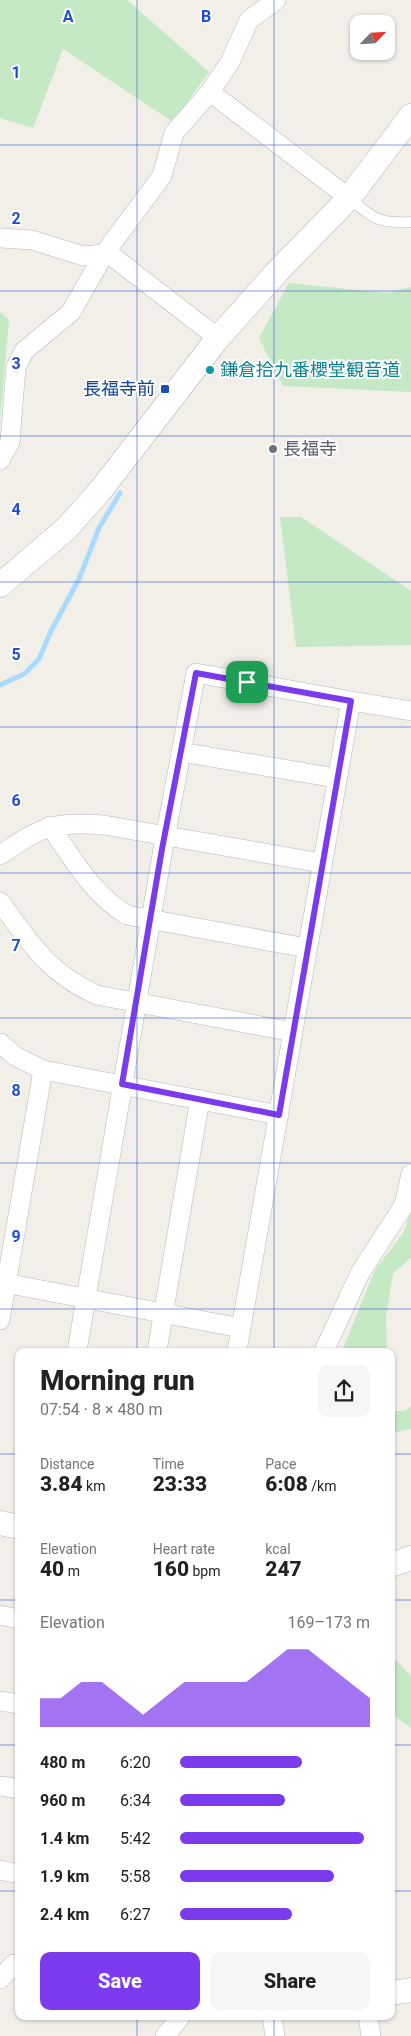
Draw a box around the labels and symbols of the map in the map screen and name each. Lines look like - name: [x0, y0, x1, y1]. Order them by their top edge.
- text: A: [63, 7, 74, 26]
- text: B: [201, 7, 211, 26]
- north arrow: [350, 15, 395, 60]
- text: 1: [11, 63, 21, 82]
- text: 2: [11, 209, 21, 228]
- text: 3: [11, 354, 21, 373]
- place label: 鎌倉拾九番櫻堂観音道: [220, 359, 400, 380]
- marker: 鎌倉拾九番櫻堂観音道: [204, 364, 216, 376]
- place label: 長福寺前: [83, 378, 155, 399]
- marker: 長福寺前: [159, 383, 171, 395]
- place label: 長福寺: [283, 438, 337, 459]
- marker: 長福寺: [267, 443, 279, 455]
- text: 4: [11, 500, 21, 519]
- text: 5: [11, 645, 21, 664]
- pin: [226, 661, 268, 703]
- text: 6: [11, 791, 21, 810]
- text: 7: [11, 936, 21, 955]
- text: 8: [11, 1081, 21, 1100]
- text: 9: [11, 1227, 21, 1246]

